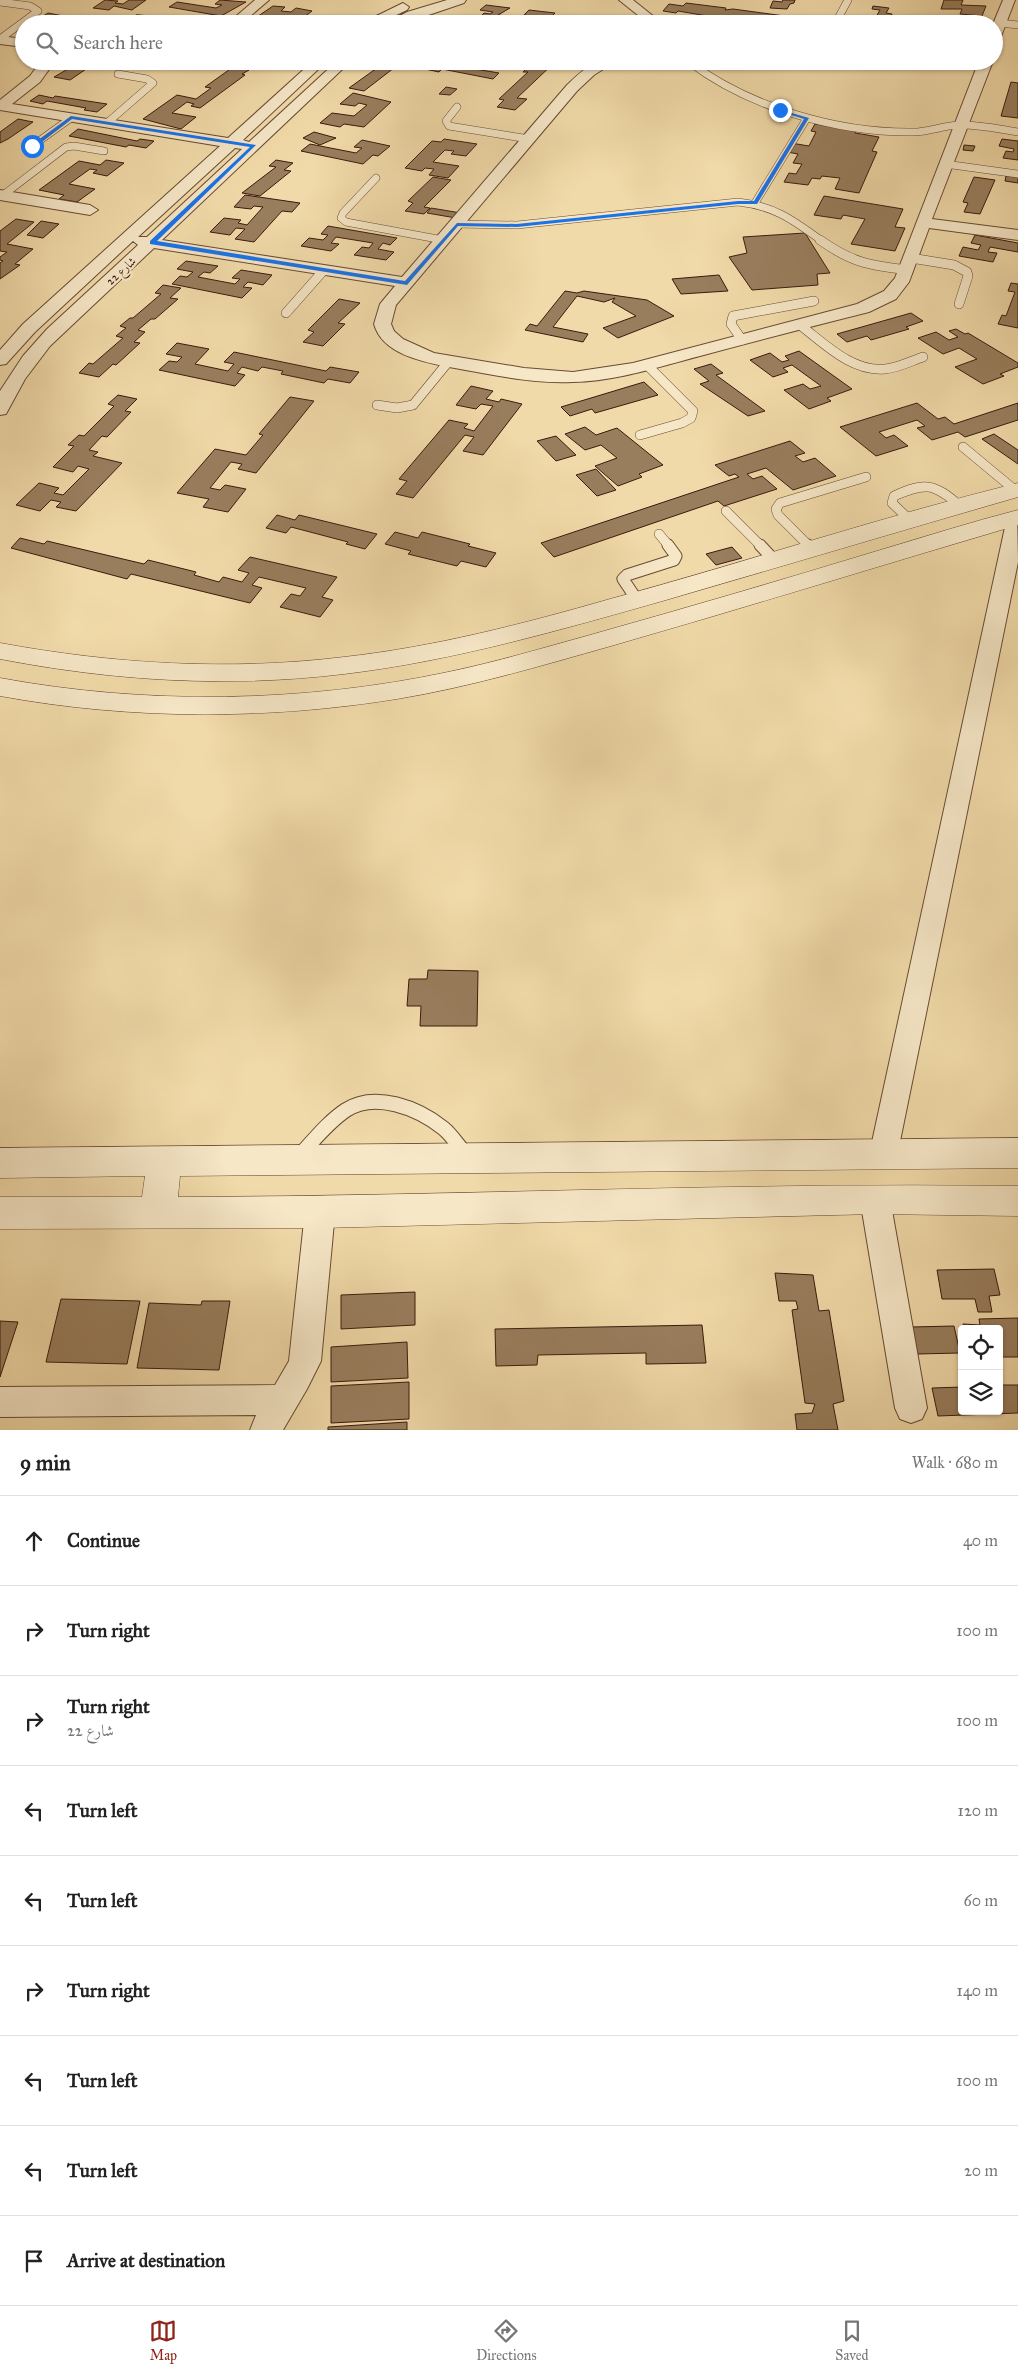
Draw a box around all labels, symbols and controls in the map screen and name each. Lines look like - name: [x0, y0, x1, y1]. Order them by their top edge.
- search box: [15, 15, 1003, 70]
- icon: search: [33, 29, 61, 57]
- text: Search here: [73, 31, 163, 54]
- route end: [769, 99, 792, 122]
- route start: [21, 135, 44, 158]
- street label: شارع 22: [103, 254, 142, 291]
- map controls: [958, 1325, 1003, 1415]
- button: locate: [958, 1325, 1003, 1370]
- button: layers: [958, 1370, 1003, 1415]
- text: 9 min: [20, 1450, 71, 1476]
- text: Walk · 680 m: [912, 1453, 998, 1472]
- icon: ahead: [20, 1527, 48, 1555]
- text: Continue: [67, 1529, 140, 1552]
- text: 40 m: [963, 1531, 998, 1550]
- icon: right: [20, 1617, 48, 1645]
- text: Turn right: [67, 1619, 150, 1642]
- text: 100 m: [956, 1621, 998, 1640]
- text: Turn right: [67, 1695, 150, 1718]
- icon: right: [20, 1707, 48, 1735]
- text: 100 m: [956, 1711, 998, 1730]
- text: شارع 22: [67, 1721, 114, 1740]
- icon: left: [20, 1797, 48, 1825]
- text: Turn left: [67, 1799, 137, 1822]
- text: 120 m: [958, 1801, 998, 1820]
- icon: left: [20, 1887, 48, 1915]
- text: Turn left: [67, 1889, 137, 1912]
- text: 60 m: [964, 1891, 998, 1910]
- icon: right: [20, 1977, 48, 2005]
- text: Turn right: [67, 1979, 150, 2002]
- text: 140 m: [957, 1981, 998, 2000]
- icon: left: [20, 2067, 48, 2095]
- text: Turn left: [67, 2069, 137, 2092]
- text: 100 m: [956, 2071, 998, 2090]
- icon: left: [20, 2157, 48, 2185]
- text: Turn left: [67, 2159, 137, 2182]
- text: 20 m: [964, 2161, 998, 2180]
- icon: arrive: [20, 2247, 48, 2275]
- text: Arrive at destination: [67, 2249, 225, 2272]
- tab: Map: [149, 2317, 177, 2364]
- tab: Directions: [476, 2317, 537, 2364]
- tab: Saved: [835, 2317, 869, 2364]

